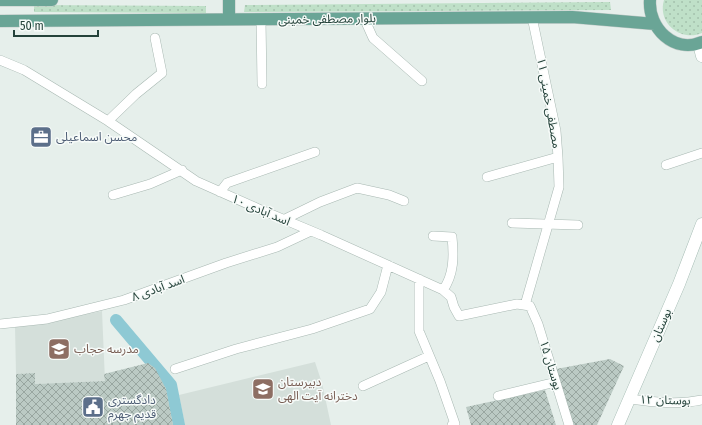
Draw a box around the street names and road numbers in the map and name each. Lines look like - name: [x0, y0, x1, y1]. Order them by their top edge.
- street label: بلوار مصطفی خمینی: [278, 11, 376, 27]
- street label: مصطفی خمینی ۱۱: [534, 57, 564, 149]
- street label: اسد آبادی ۱۰: [230, 191, 293, 229]
- street label: اسد آبادی ۸: [130, 272, 187, 304]
- street label: بوستان: [648, 306, 674, 344]
- street label: بوستان ۱۵: [537, 339, 565, 391]
- street label: ۱۲ بوستان: [639, 393, 691, 407]

